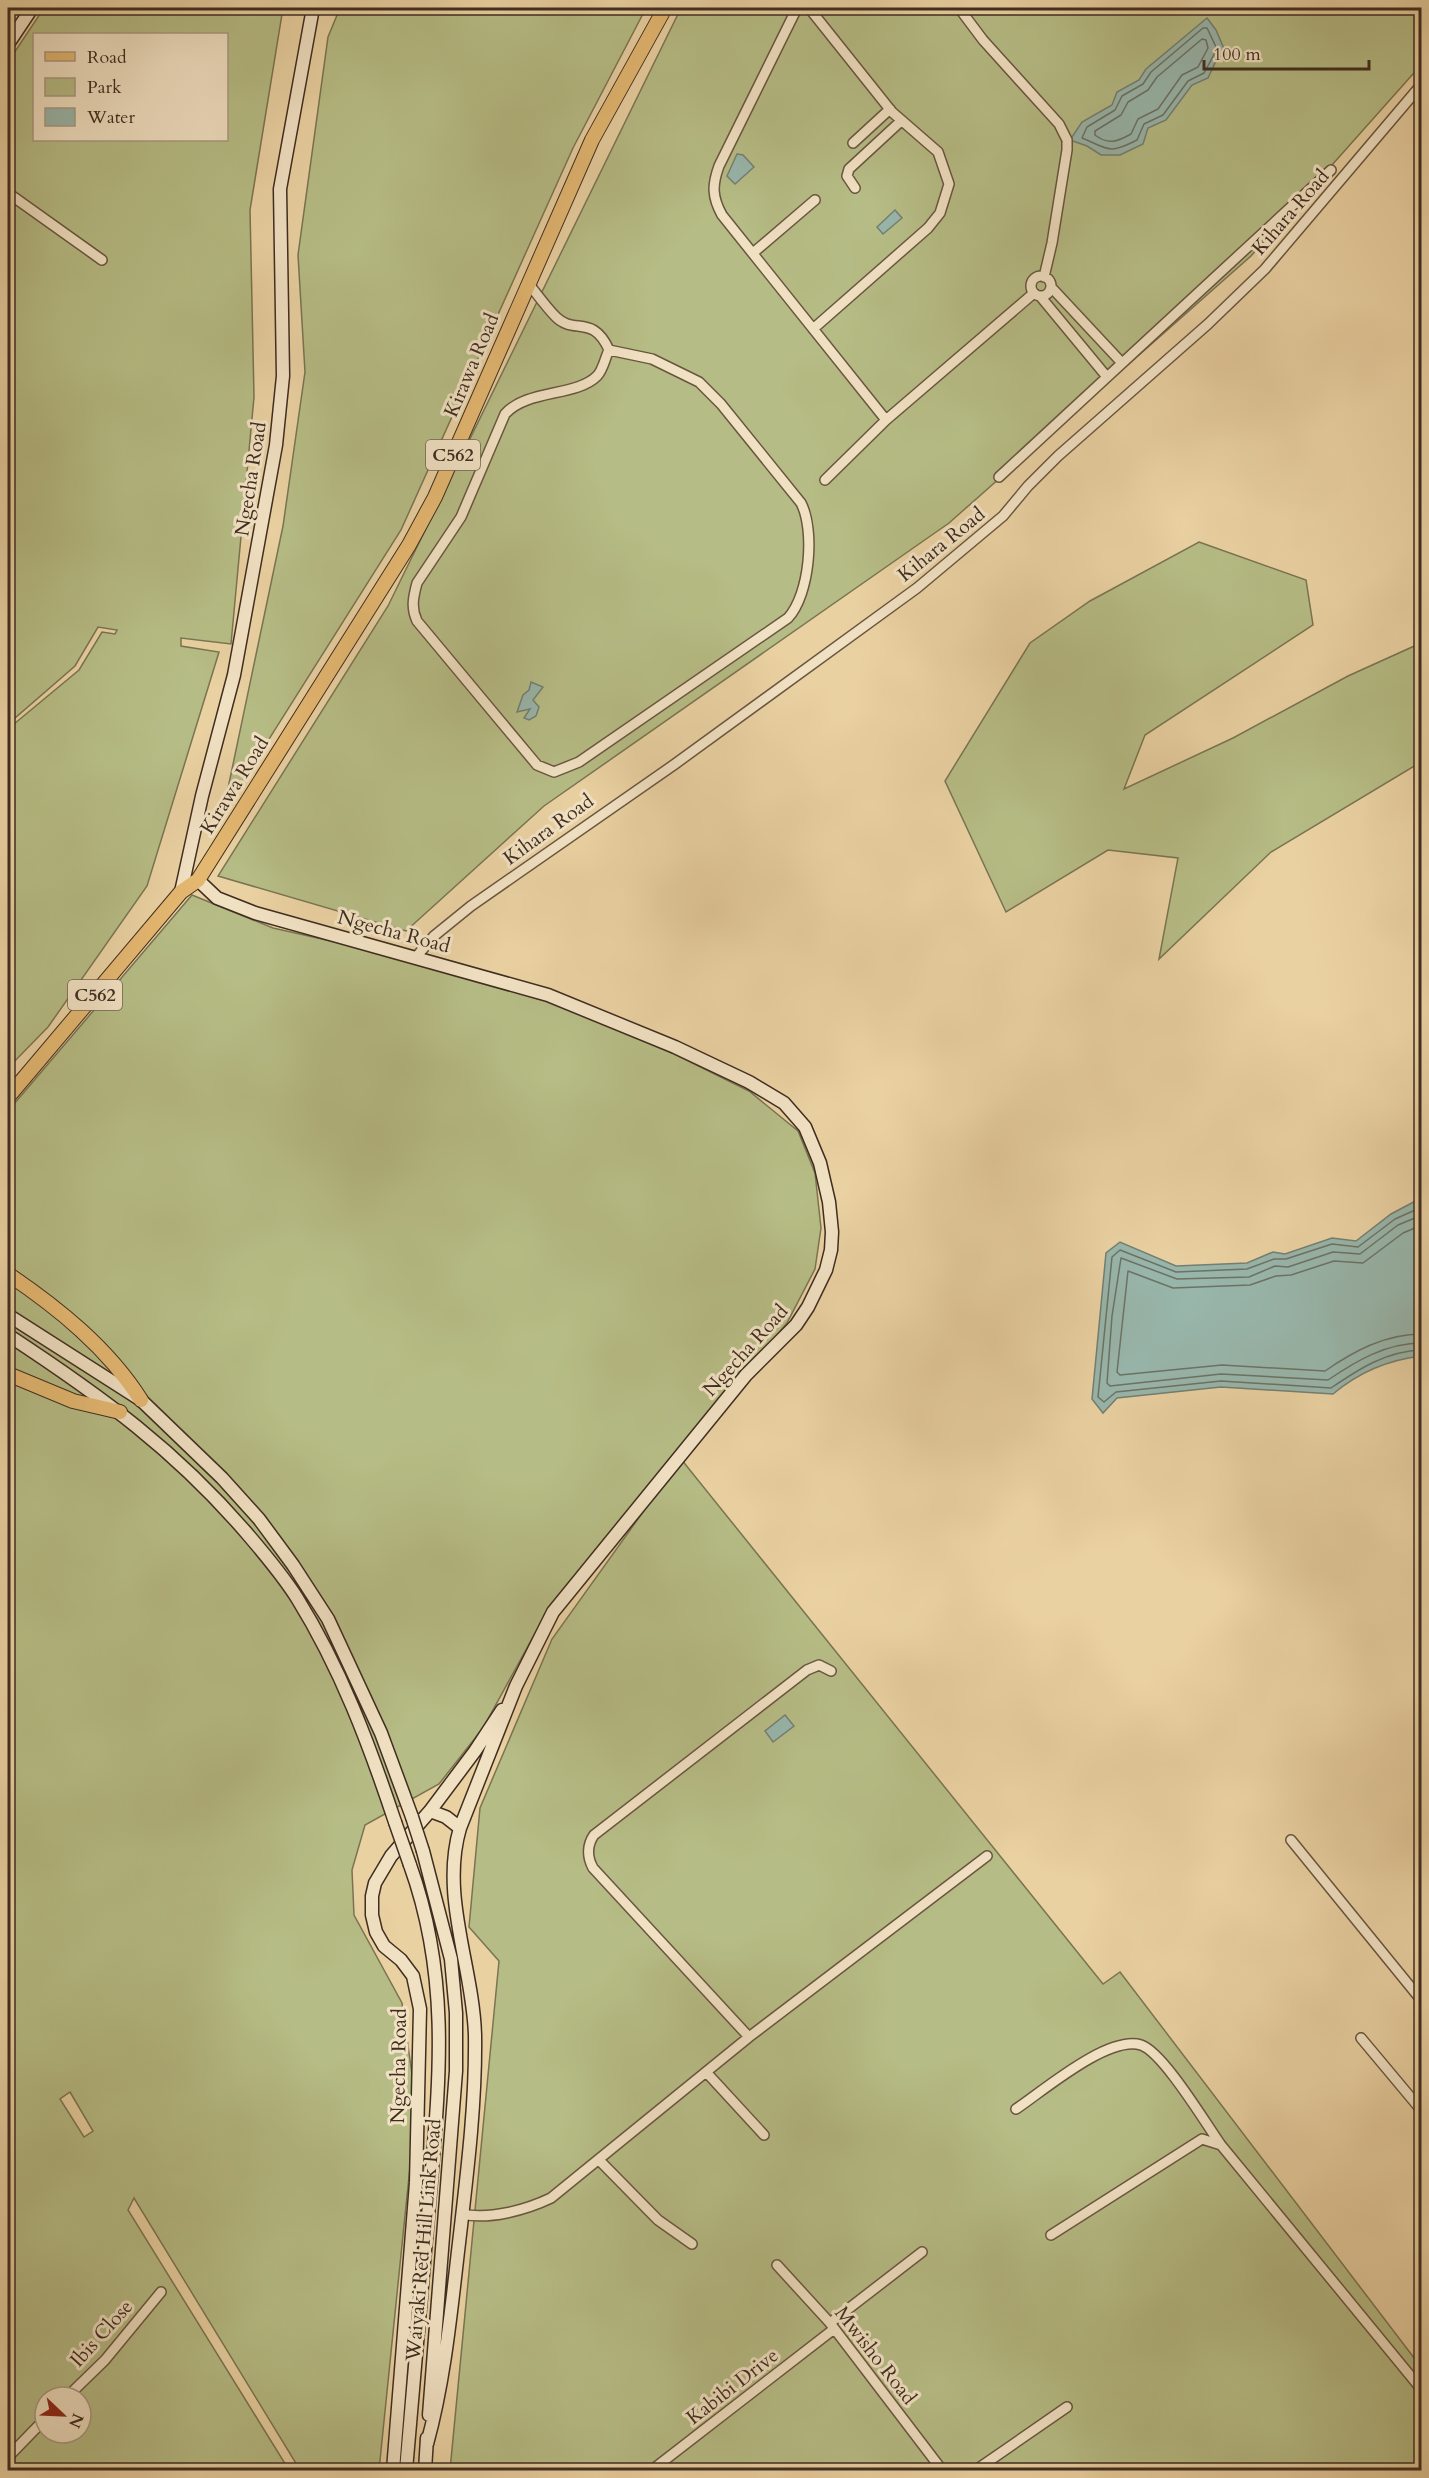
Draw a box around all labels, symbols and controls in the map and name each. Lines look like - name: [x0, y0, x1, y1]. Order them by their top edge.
- legend: [33, 33, 228, 141]
- scale bar: [1204, 33, 1369, 71]
- text: 100 m: [1213, 42, 1261, 67]
- text: Road: [87, 45, 127, 70]
- text: Park: [87, 75, 122, 100]
- text: Water: [86, 105, 136, 130]
- street label: Kihara Road: [1246, 163, 1335, 261]
- street label: Kirawa Road: [437, 309, 506, 421]
- street label: Ngecha Road: [228, 420, 273, 538]
- road number: C562: [426, 440, 480, 470]
- street label: Kihara Road: [892, 501, 991, 588]
- street label: Kirawa Road: [194, 731, 275, 839]
- street label: Kihara Road: [498, 787, 599, 871]
- street label: Ngecha Road: [335, 904, 453, 960]
- road number: C562: [68, 980, 122, 1010]
- street label: Ngecha Road: [697, 1298, 794, 1402]
- street label: Ngecha Road: [384, 2008, 413, 2124]
- street label: Waiyaki Red Hill Link Road: [399, 2117, 448, 2363]
- street label: Ibis Close: [64, 2294, 139, 2373]
- street label: Mwisho Road: [829, 2300, 923, 2411]
- street label: Kabibi Drive: [681, 2342, 784, 2431]
- north arrow: [33, 2385, 93, 2445]
- text: N: [63, 2410, 89, 2431]

